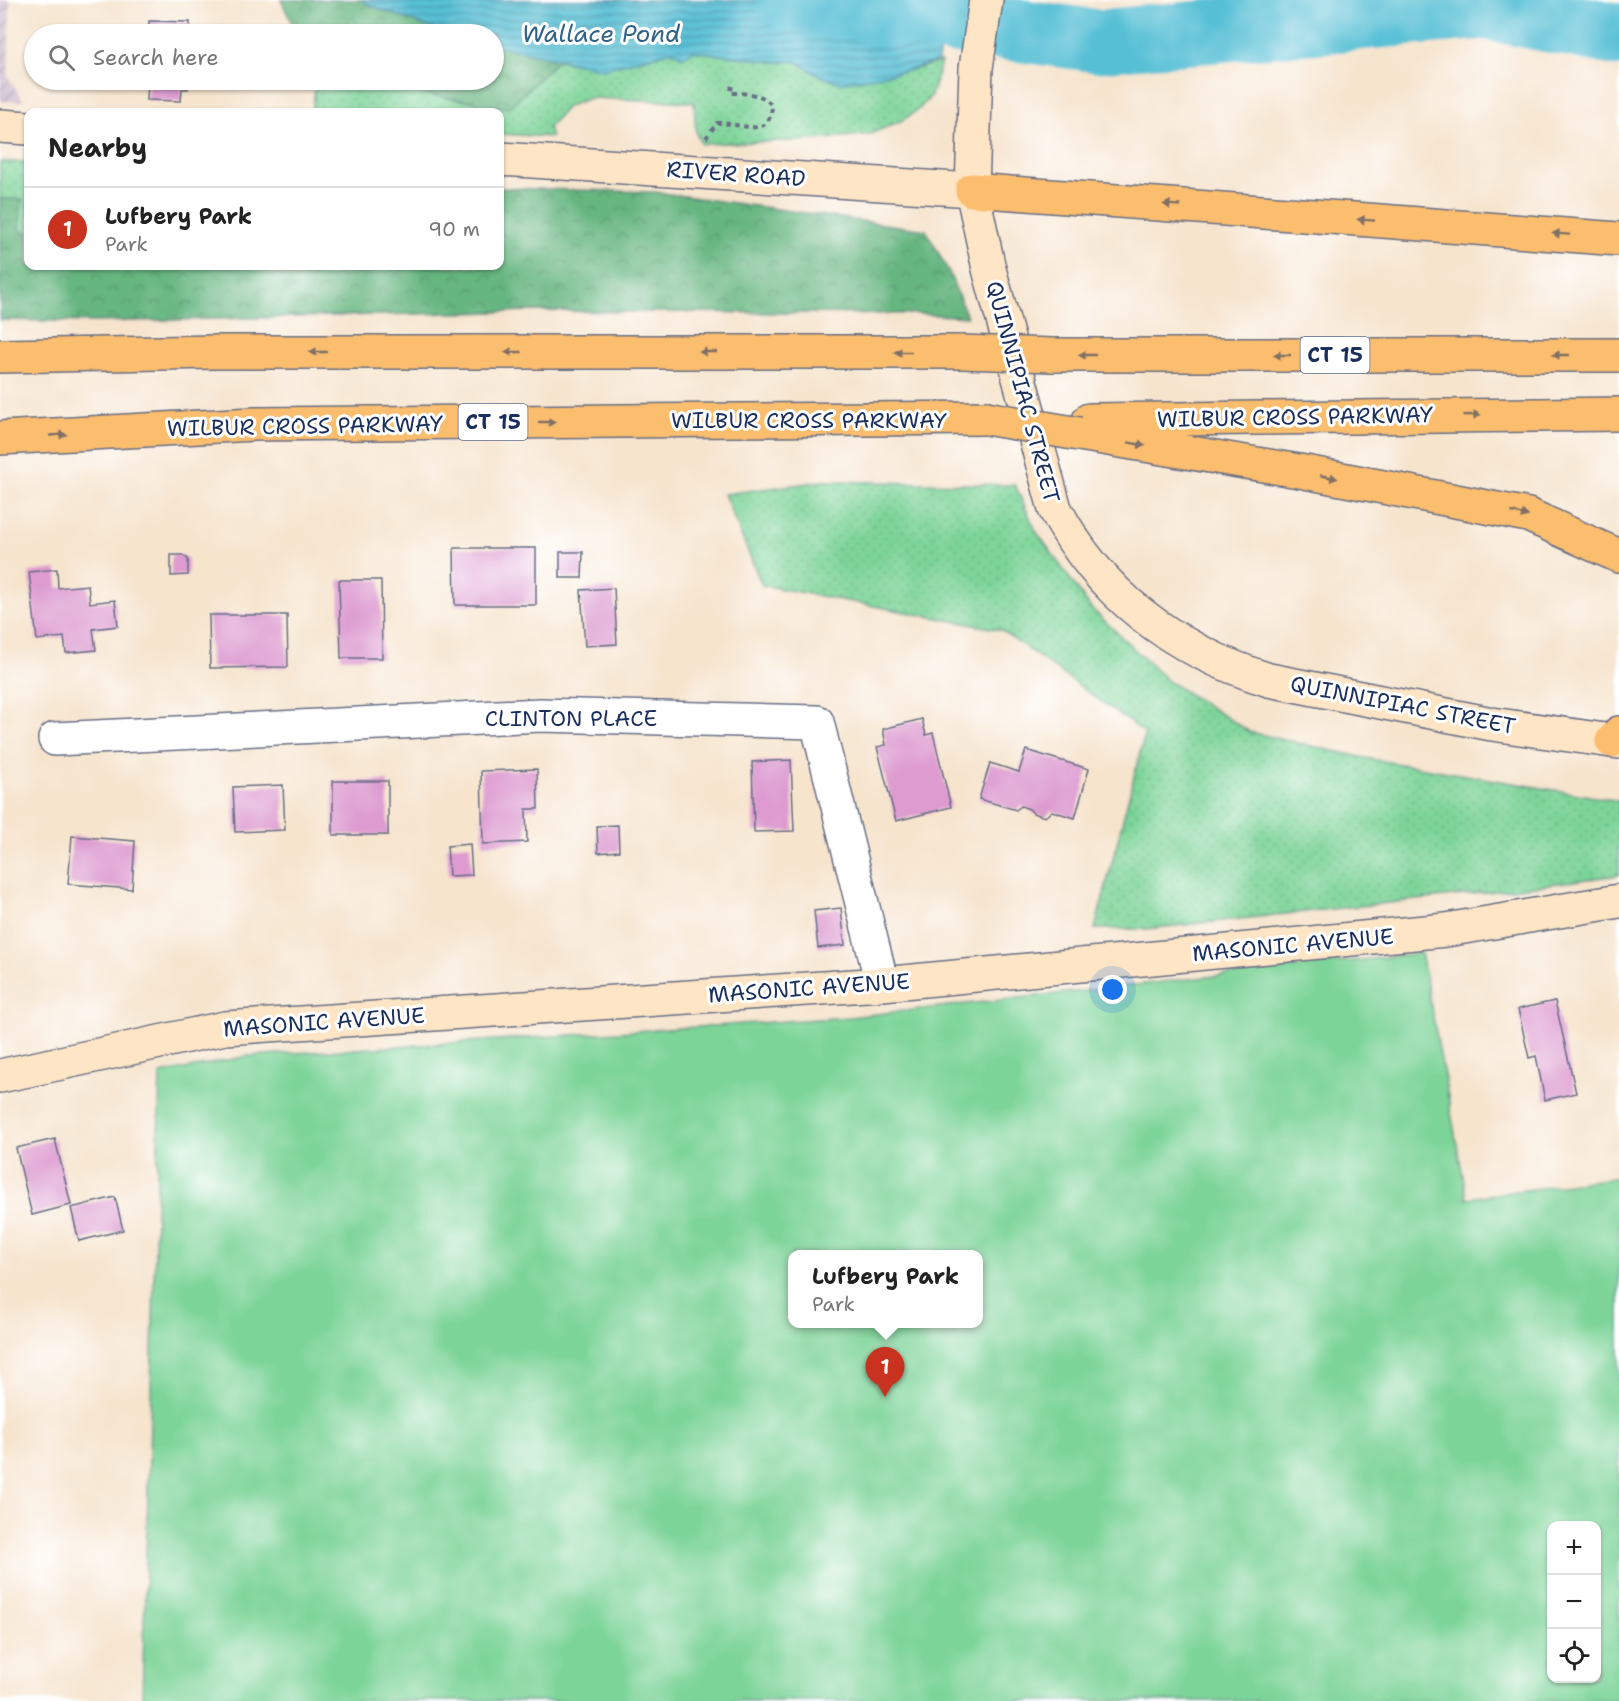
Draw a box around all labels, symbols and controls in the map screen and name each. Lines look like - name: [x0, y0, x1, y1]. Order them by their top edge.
- water label: Wallace Pond: [522, 18, 681, 50]
- search box: [24, 24, 504, 90]
- icon: search: [45, 41, 78, 74]
- text: Search here: [93, 43, 219, 72]
- text: Nearby: [48, 130, 147, 165]
- street label: RIVER ROAD: [665, 155, 807, 193]
- one-way arrow: [1162, 200, 1181, 210]
- text: Lufbery Park: [105, 202, 252, 231]
- one-way arrow: [1357, 215, 1376, 225]
- text: 1: [63, 216, 72, 242]
- text: 90 m: [428, 216, 480, 242]
- one-way arrow: [1551, 230, 1570, 239]
- text: Park: [105, 231, 148, 257]
- street label: QUINNIPIAC STREET: [979, 278, 1067, 507]
- road number: CT 15: [1300, 337, 1370, 373]
- one-way arrow: [308, 347, 327, 357]
- one-way arrow: [503, 347, 522, 357]
- one-way arrow: [698, 347, 717, 357]
- one-way arrow: [893, 347, 912, 357]
- one-way arrow: [1077, 350, 1096, 360]
- one-way arrow: [1272, 350, 1291, 360]
- one-way arrow: [1551, 350, 1570, 360]
- street label: WILBUR CROSS PARKWAY: [1157, 400, 1433, 434]
- road number: CT 15: [458, 404, 528, 440]
- street label: WILBUR CROSS PARKWAY: [671, 406, 947, 435]
- street label: WILBUR CROSS PARKWAY: [167, 409, 443, 443]
- one-way arrow: [1463, 410, 1482, 420]
- one-way arrow: [538, 417, 557, 426]
- one-way arrow: [49, 430, 68, 439]
- one-way arrow: [1127, 439, 1146, 448]
- one-way arrow: [1320, 473, 1339, 482]
- one-way arrow: [1511, 510, 1529, 520]
- street label: QUINNIPIAC STREET: [1288, 669, 1518, 741]
- street label: CLINTON PLACE: [485, 704, 657, 733]
- street label: MASONIC AVENUE: [1191, 922, 1395, 968]
- street label: MASONIC AVENUE: [707, 966, 911, 1010]
- your location: [1098, 975, 1127, 1004]
- street label: MASONIC AVENUE: [222, 1000, 426, 1044]
- popup: [788, 1250, 983, 1328]
- text: Lufbery Park: [812, 1262, 959, 1291]
- text: Park: [812, 1291, 855, 1317]
- pin: 1: [866, 1348, 904, 1397]
- map controls: [1547, 1521, 1601, 1683]
- button: +: [1547, 1521, 1601, 1575]
- button: −: [1547, 1575, 1601, 1629]
- button: locate: [1547, 1629, 1601, 1683]

